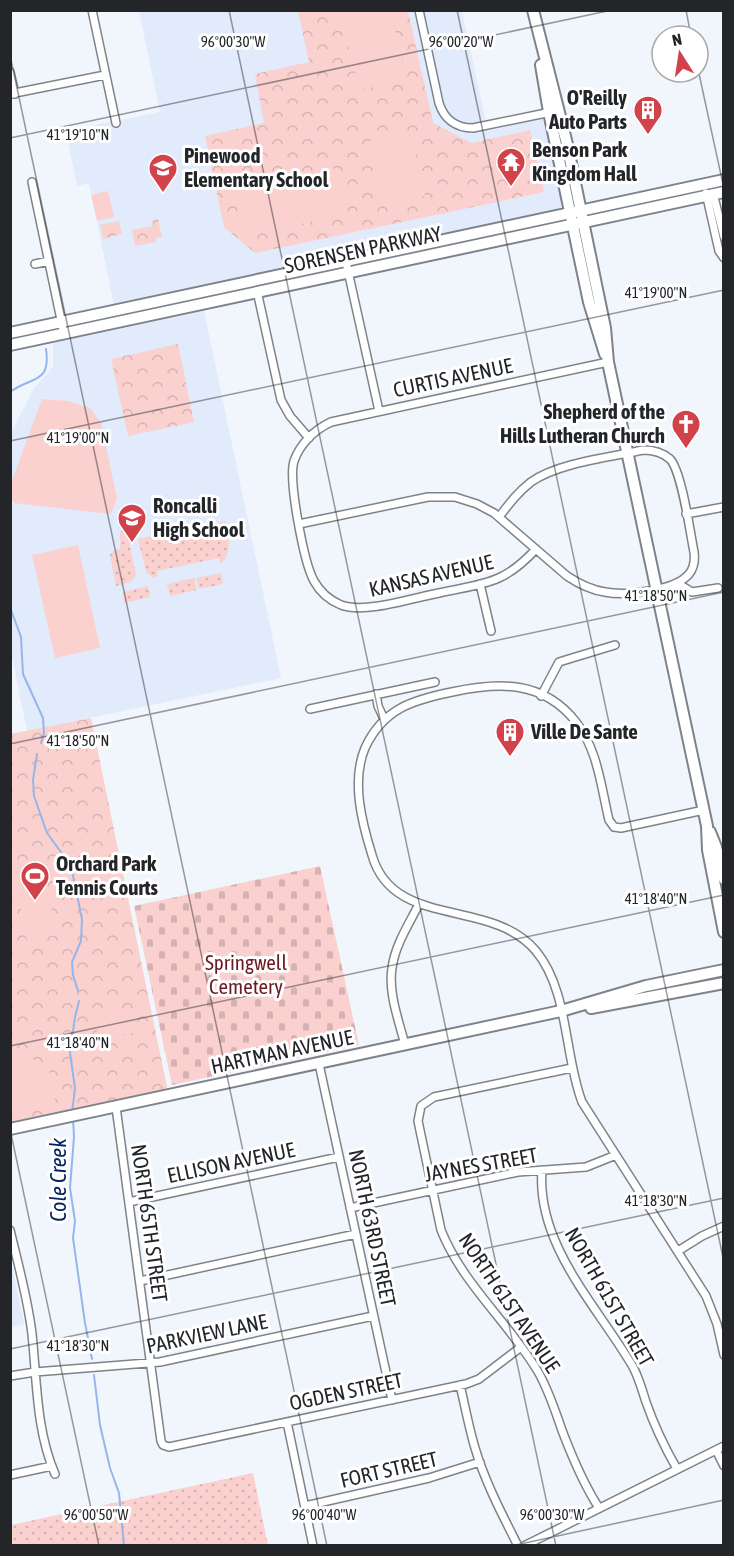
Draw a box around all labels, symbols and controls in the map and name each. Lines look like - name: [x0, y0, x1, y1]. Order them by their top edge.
- north arrow: [650, 24, 710, 84]
- text: N: [670, 30, 683, 49]
- text: 96°00'30"W: [201, 33, 265, 50]
- text: 96°00'20"W: [429, 33, 493, 50]
- place label: O'Reilly Auto Parts: [548, 85, 628, 133]
- building icon: O'Reilly Auto Parts: [632, 94, 664, 136]
- text: 41°19'10"N: [47, 126, 109, 143]
- place label: Benson Park Kingdom Hall: [532, 137, 637, 185]
- place label: Pinewood Elementary School: [184, 143, 329, 191]
- temple icon: Benson Park Kingdom Hall: [495, 146, 527, 188]
- school or university icon: Pinewood Elementary School: [147, 152, 179, 194]
- street label: SORENSEN PARKWAY: [282, 221, 444, 277]
- text: 41°19'00"N: [625, 284, 687, 301]
- street label: CURTIS AVENUE: [391, 353, 515, 401]
- place label: Shepherd of the Hills Lutheran Church: [500, 399, 665, 447]
- church icon: Shepherd of the Hills Lutheran Church: [670, 408, 702, 450]
- text: 41°19'00"N: [47, 429, 109, 446]
- place label: Roncalli High School: [153, 493, 245, 541]
- school or university icon: Roncalli High School: [116, 502, 148, 544]
- street label: KANSAS AVENUE: [366, 549, 495, 601]
- text: 41°18'50"N: [625, 587, 687, 604]
- building icon: Ville De Sante: [494, 716, 526, 758]
- place label: Ville De Sante: [530, 719, 638, 743]
- text: 41°18'50"N: [47, 732, 109, 749]
- place label: Orchard Park Tennis Courts: [56, 851, 158, 899]
- sports icon: Orchard Park Tennis Courts: [19, 860, 51, 902]
- text: 41°18'40"N: [625, 890, 687, 907]
- park label: Springwell Cemetery: [205, 950, 287, 998]
- street label: HARTMAN AVENUE: [209, 1024, 355, 1078]
- text: 41°18'40"N: [47, 1034, 109, 1051]
- street label: ELLISON AVENUE: [165, 1137, 297, 1187]
- water label: Cole Creek: [45, 1138, 71, 1222]
- street label: NORTH 65TH STREET: [127, 1142, 173, 1303]
- street label: JAYNES STREET: [423, 1142, 539, 1186]
- street label: NORTH 63RD STREET: [345, 1147, 401, 1309]
- text: 41°18'30"N: [625, 1192, 687, 1209]
- street label: NORTH 61ST STREET: [561, 1223, 659, 1370]
- street label: NORTH 61ST AVENUE: [454, 1228, 565, 1377]
- street label: PARKVIEW LANE: [144, 1308, 269, 1358]
- text: 41°18'30"N: [47, 1337, 109, 1354]
- street label: OGDEN STREET: [287, 1367, 405, 1415]
- street label: FORT STREET: [338, 1446, 440, 1492]
- text: 96°00'50"W: [64, 1506, 128, 1523]
- text: 96°00'40"W: [292, 1506, 356, 1523]
- text: 96°00'30"W: [520, 1506, 584, 1523]

